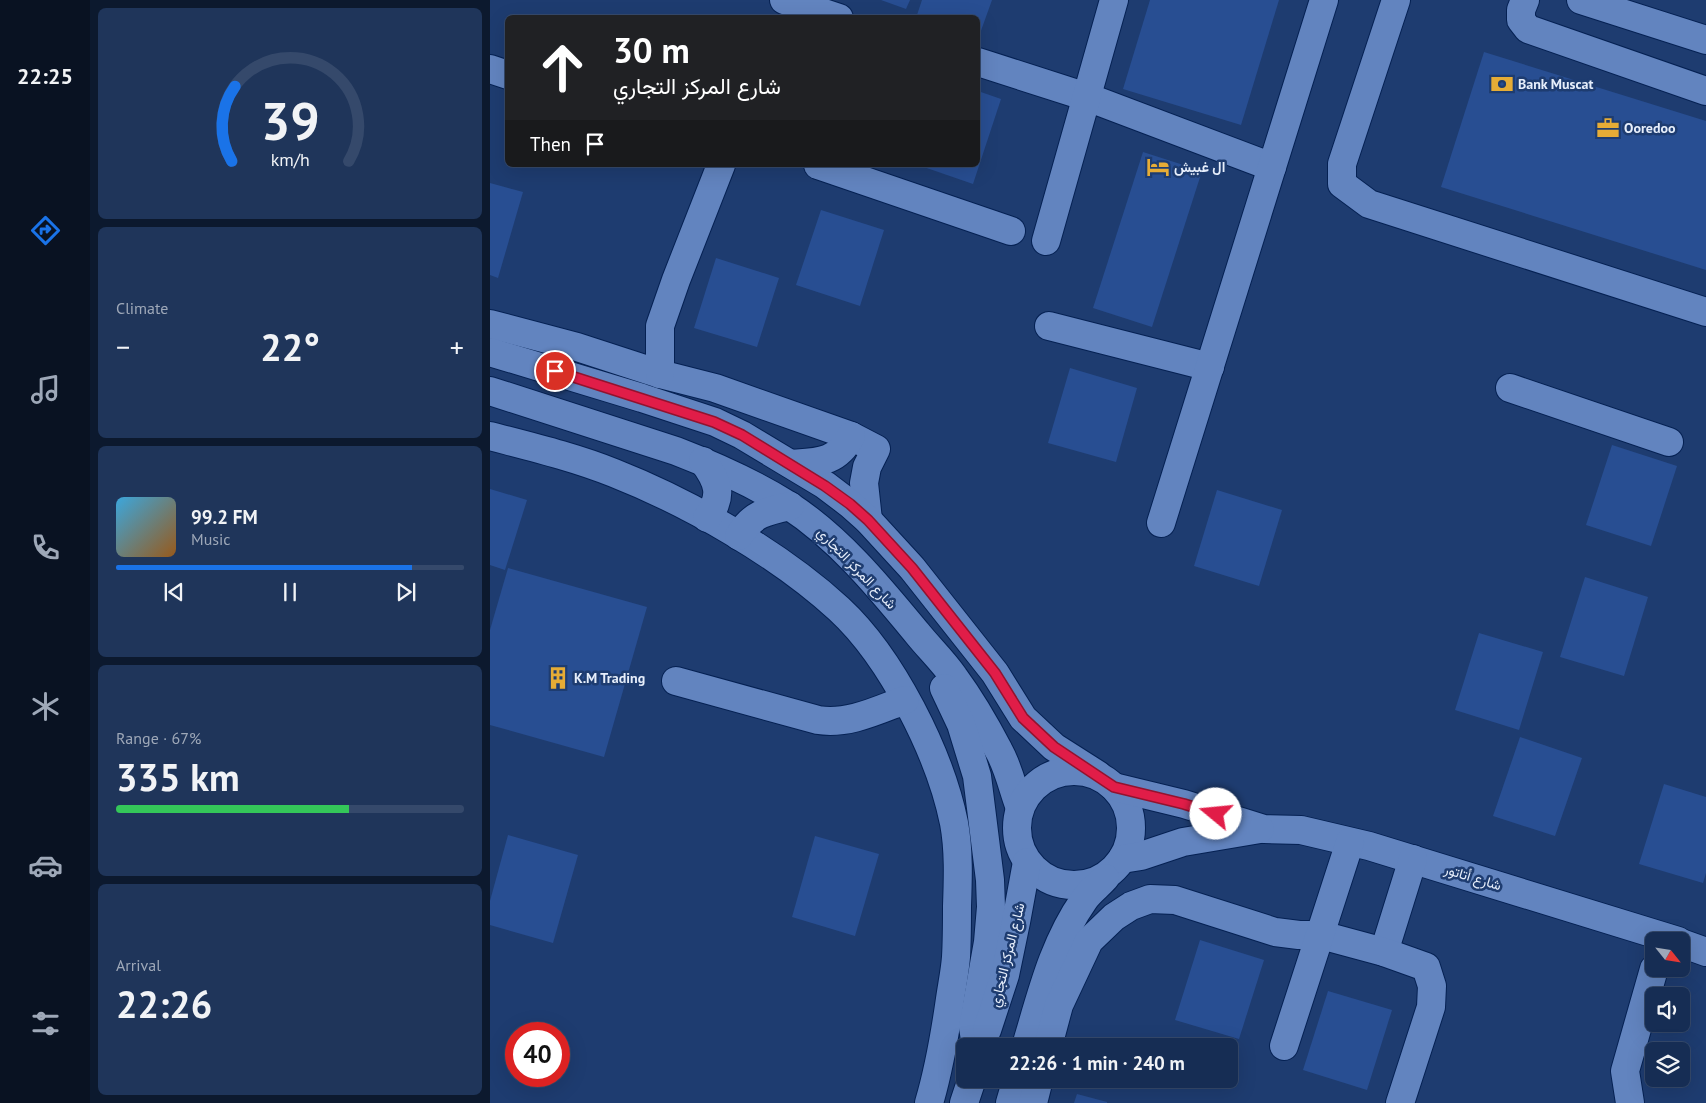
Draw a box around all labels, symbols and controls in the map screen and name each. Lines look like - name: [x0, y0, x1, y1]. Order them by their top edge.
- text: 30 m: [613, 27, 690, 73]
- icon: ahead: [530, 35, 595, 100]
- text: 22:25: [17, 62, 73, 90]
- bank icon: Bank Muscat: [1489, 71, 1515, 97]
- text: شارع المركز التجاري: [613, 72, 781, 100]
- place label: Bank Muscat: [1518, 75, 1593, 93]
- text: 39: [261, 87, 319, 154]
- office icon: Ooredoo: [1595, 115, 1621, 141]
- place label: Ooredoo: [1624, 119, 1676, 137]
- icon: arrive: [581, 130, 609, 158]
- text: Then: [530, 132, 571, 156]
- text: km/h: [270, 148, 310, 171]
- hotel icon: ال غبيش: [1145, 154, 1171, 180]
- place label: ال غبيش: [1174, 158, 1225, 176]
- icon: directions: [28, 213, 63, 248]
- text: Climate: [116, 298, 168, 318]
- text: 22°: [260, 322, 320, 371]
- text: −: [116, 328, 130, 365]
- text: +: [450, 328, 464, 365]
- pin: [534, 350, 576, 392]
- icon: arrive: [541, 357, 569, 385]
- icon: music: [28, 372, 63, 407]
- text: 99.2 FM: [191, 505, 258, 529]
- street label: شارع المركز التجاري: [811, 523, 901, 615]
- text: Music: [191, 529, 231, 549]
- icon: phone: [28, 530, 63, 565]
- icon: previous: [160, 578, 188, 606]
- icon: pause: [276, 578, 304, 606]
- icon: next: [392, 578, 420, 606]
- building icon: K.M Trading: [545, 665, 571, 691]
- place label: K.M Trading: [574, 669, 645, 687]
- icon: climate: [28, 689, 63, 724]
- text: Range · 67%: [116, 728, 201, 748]
- text: 335 km: [116, 752, 240, 801]
- position arrow: [1189, 787, 1241, 839]
- icon: car: [28, 848, 63, 883]
- street label: شارع أتاتور: [1441, 860, 1504, 896]
- street label: شارع المركز التجاري: [985, 901, 1032, 1010]
- north arrow: [1645, 932, 1690, 978]
- map controls: [1645, 932, 1690, 1087]
- text: Arrival: [116, 955, 161, 975]
- text: 22:26: [116, 979, 212, 1028]
- button: sound: [1645, 987, 1690, 1032]
- icon: filters: [28, 1006, 63, 1041]
- speed limit sign: 40: [505, 1022, 570, 1087]
- button: layers: [1645, 1042, 1690, 1087]
- text: 22:26 · 1 min · 240 m: [1009, 1051, 1185, 1075]

